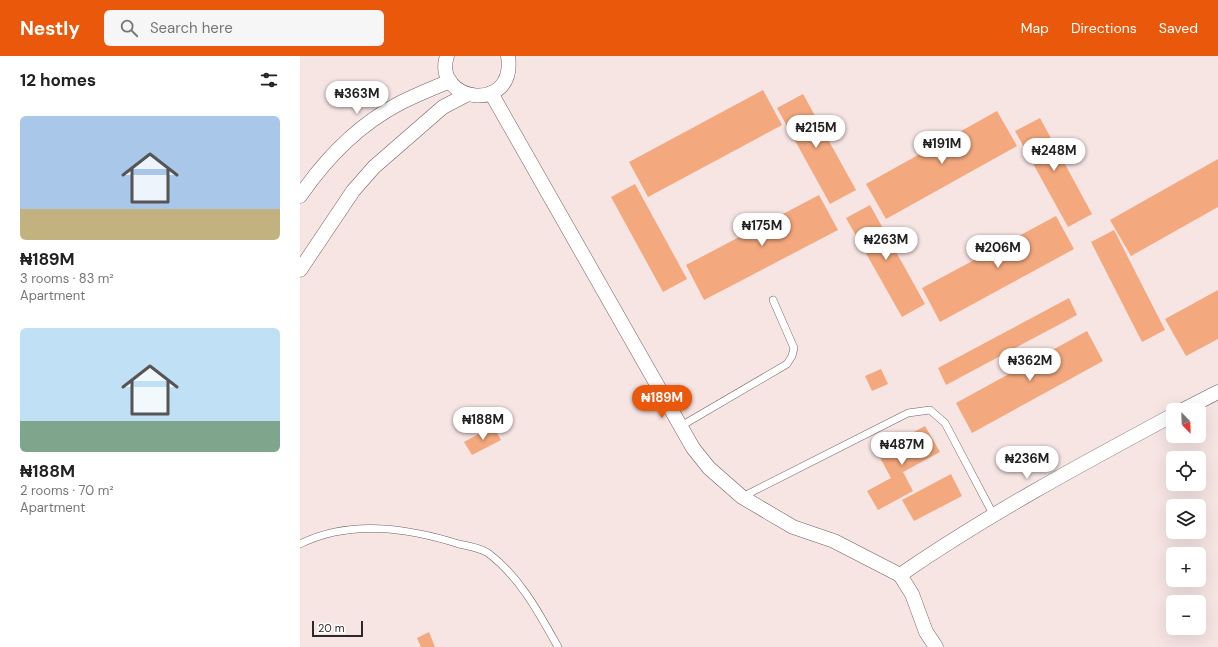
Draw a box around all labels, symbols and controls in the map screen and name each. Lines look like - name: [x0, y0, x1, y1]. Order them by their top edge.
- search box: [104, 10, 384, 46]
- text: Nestly: [20, 16, 80, 41]
- icon: search: [118, 17, 140, 39]
- text: Search here: [150, 18, 233, 38]
- text: Map: [1021, 19, 1049, 37]
- text: Directions: [1071, 19, 1137, 37]
- text: Saved: [1159, 19, 1198, 37]
- text: 12 homes: [20, 69, 96, 91]
- icon: filters: [258, 69, 280, 91]
- pin: ₦363M: [329, 81, 385, 115]
- text: ₦363M: [335, 85, 379, 102]
- pin: ₦215M: [788, 115, 844, 149]
- text: ₦215M: [795, 119, 837, 136]
- pin: ₦191M: [914, 131, 970, 165]
- text: ₦191M: [923, 135, 961, 152]
- pin: ₦248M: [1026, 138, 1082, 172]
- icon: home: [114, 142, 186, 214]
- text: ₦248M: [1032, 142, 1077, 159]
- pin: ₦175M: [734, 213, 790, 247]
- text: ₦175M: [742, 217, 782, 234]
- pin: ₦263M: [858, 227, 914, 261]
- text: ₦263M: [864, 231, 908, 248]
- pin: ₦206M: [970, 235, 1026, 269]
- text: ₦206M: [975, 239, 1021, 256]
- text: ₦189M: [20, 248, 75, 270]
- text: 3 rooms · 83 m²: [20, 270, 114, 287]
- text: Apartment: [20, 287, 85, 304]
- pin: ₦362M: [1002, 348, 1058, 382]
- text: ₦362M: [1008, 352, 1052, 369]
- icon: home: [114, 354, 186, 426]
- pin: ₦189M: [634, 385, 690, 419]
- text: ₦189M: [641, 389, 683, 406]
- north arrow: [1166, 403, 1206, 443]
- map controls: [1166, 403, 1206, 635]
- pin: ₦188M: [455, 407, 511, 441]
- text: ₦188M: [462, 411, 504, 428]
- pin: ₦487M: [874, 432, 930, 466]
- text: ₦487M: [880, 436, 924, 453]
- pin: ₦236M: [999, 446, 1055, 480]
- text: ₦236M: [1005, 450, 1049, 467]
- button: locate: [1166, 451, 1206, 491]
- text: ₦188M: [20, 460, 75, 482]
- text: 2 rooms · 70 m²: [20, 482, 114, 499]
- text: Apartment: [20, 499, 85, 516]
- button: layers: [1166, 499, 1206, 539]
- button: +: [1166, 547, 1206, 587]
- button: −: [1166, 595, 1206, 635]
- scale bar: [312, 619, 363, 638]
- text: 20 m: [318, 621, 344, 635]

